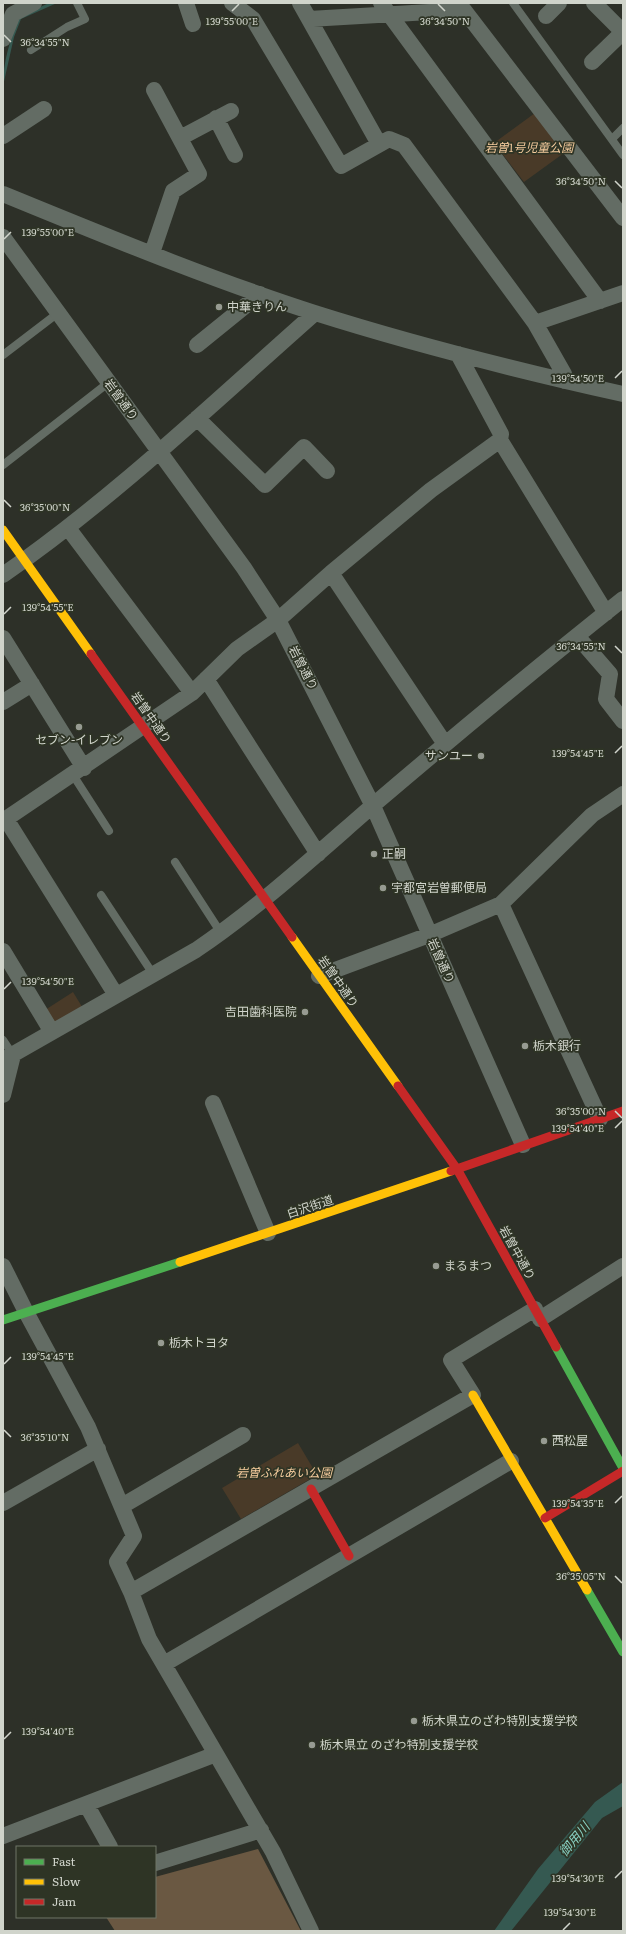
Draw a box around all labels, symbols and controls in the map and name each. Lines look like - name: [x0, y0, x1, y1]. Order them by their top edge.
- text: 139°55'00"E: [206, 13, 258, 28]
- text: 36°34'50"N: [420, 13, 470, 28]
- text: 36°34'55"N: [20, 34, 70, 49]
- park label: 岩曽1号児童公園: [485, 138, 575, 156]
- text: 36°34'50"N: [556, 173, 606, 188]
- text: 139°55'00"E: [22, 224, 74, 239]
- place label: 中華きりん: [227, 297, 287, 315]
- marker: 中華きりん: [214, 302, 224, 312]
- text: 139°54'50"E: [552, 370, 604, 385]
- street label: 岩曽通り: [100, 375, 143, 424]
- text: 36°35'00"N: [20, 499, 70, 514]
- text: 139°54'55"E: [22, 599, 74, 614]
- text: 36°34'55"N: [556, 638, 606, 653]
- street label: 岩曽通り: [285, 642, 323, 693]
- street label: 岩曽中通り: [127, 688, 176, 747]
- marker: セブン-イレブン: [74, 722, 84, 732]
- place label: セブン-イレブン: [35, 730, 123, 748]
- text: 139°54'45"E: [552, 745, 604, 760]
- place label: サンユー: [425, 746, 473, 764]
- marker: サンユー: [476, 751, 486, 761]
- place label: 正嗣: [382, 844, 406, 862]
- marker: 正嗣: [369, 849, 379, 859]
- place label: 宇都宮岩曽郵便局: [391, 878, 487, 896]
- marker: 宇都宮岩曽郵便局: [378, 883, 388, 893]
- street label: 岩曽通り: [424, 935, 460, 986]
- street label: 岩曽中通り: [314, 952, 363, 1011]
- text: 139°54'50"E: [22, 973, 74, 988]
- place label: 吉田歯科医院: [225, 1002, 297, 1020]
- marker: 吉田歯科医院: [300, 1007, 310, 1017]
- place label: 栃木銀行: [533, 1036, 581, 1054]
- marker: 栃木銀行: [520, 1041, 530, 1051]
- text: 36°35'00"N: [556, 1103, 606, 1118]
- text: 139°54'40"E: [552, 1120, 604, 1135]
- street label: 白沢街道: [284, 1190, 335, 1222]
- street label: 岩曽中通り: [495, 1222, 540, 1283]
- place label: まるまつ: [444, 1256, 492, 1274]
- marker: まるまつ: [431, 1261, 441, 1271]
- place label: 栃木トヨタ: [169, 1333, 229, 1351]
- marker: 栃木トヨタ: [156, 1338, 166, 1348]
- text: 139°54'45"E: [22, 1348, 74, 1363]
- text: 36°35'10"N: [21, 1429, 69, 1444]
- place label: 西松屋: [552, 1431, 588, 1449]
- marker: 西松屋: [539, 1436, 549, 1446]
- park label: 岩曽ふれあい公園: [236, 1463, 334, 1481]
- text: 139°54'35"E: [552, 1495, 604, 1510]
- text: 36°35'05"N: [556, 1568, 606, 1583]
- place label: 栃木県立のざわ特別支援学校: [422, 1711, 578, 1729]
- marker: 栃木県立のざわ特別支援学校: [409, 1716, 419, 1726]
- text: 139°54'40"E: [22, 1723, 74, 1738]
- place label: 栃木県立 のざわ特別支援学校: [320, 1735, 478, 1753]
- marker: 栃木県立 のざわ特別支援学校: [307, 1740, 317, 1750]
- water label: 御用川: [554, 1816, 595, 1860]
- legend: [16, 1846, 156, 1918]
- text: Fast: [52, 1852, 76, 1870]
- text: 139°54'30"E: [552, 1870, 604, 1885]
- text: Slow: [52, 1872, 81, 1890]
- text: Jam: [52, 1892, 77, 1910]
- text: 139°54'30"E: [544, 1904, 596, 1919]

